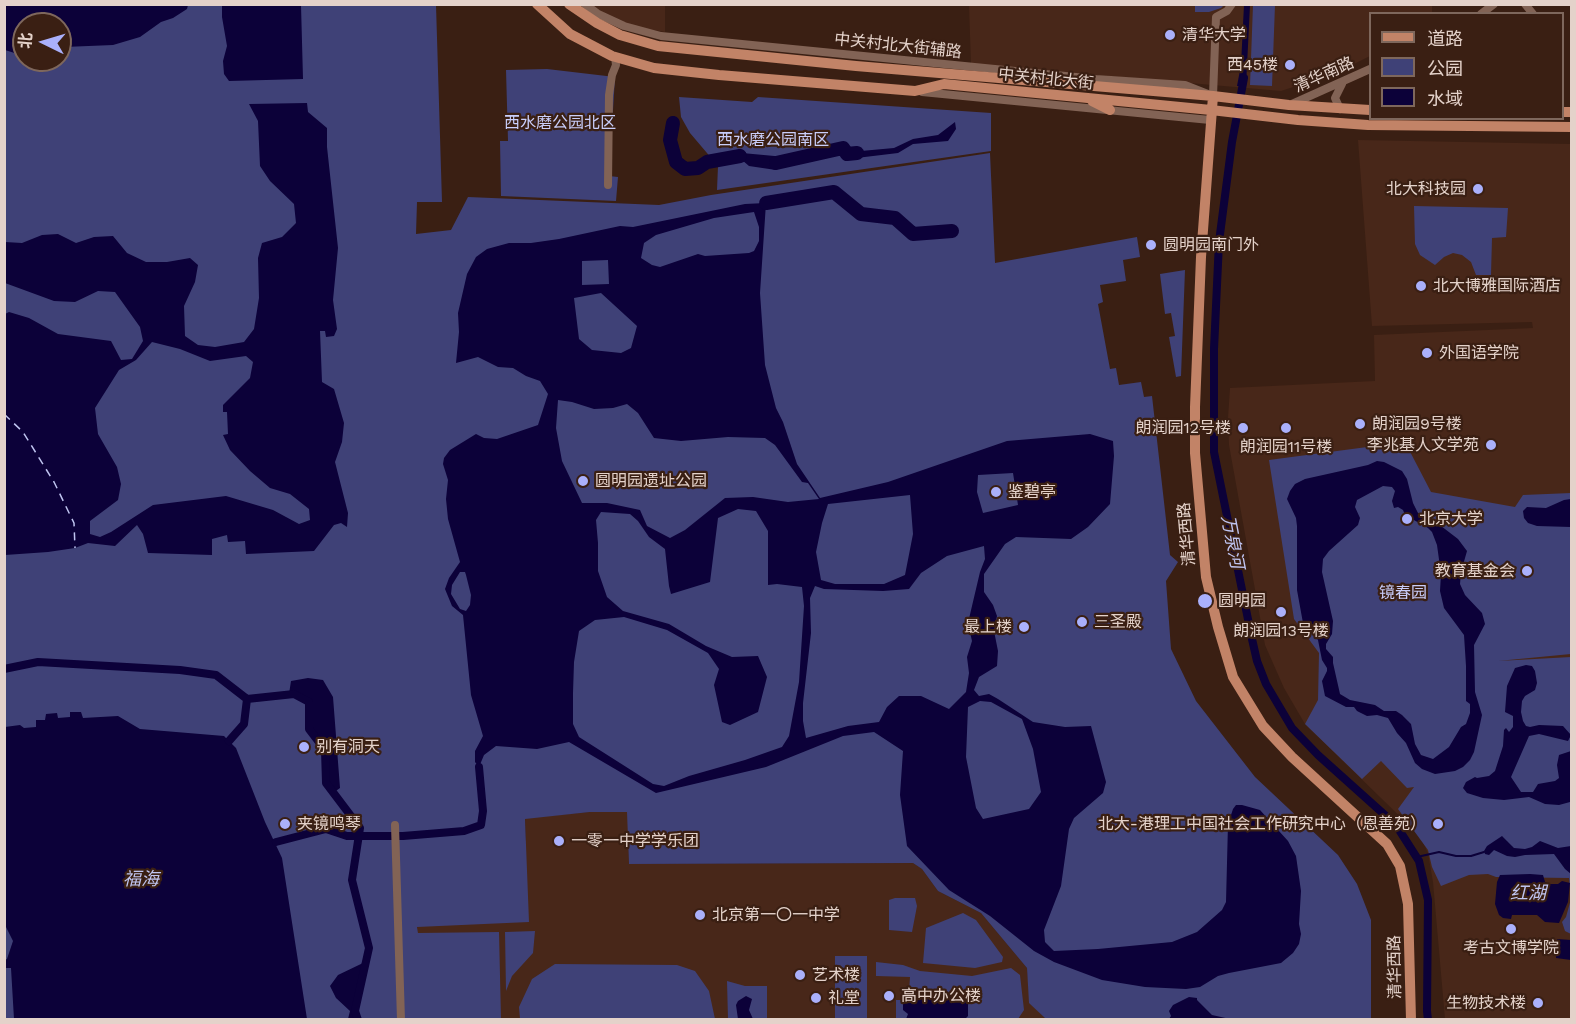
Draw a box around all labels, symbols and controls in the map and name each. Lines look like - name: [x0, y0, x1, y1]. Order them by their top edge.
- north arrow: [12, 12, 72, 72]
- legend: [1369, 12, 1564, 120]
- place label: 清华大学: [1182, 25, 1246, 45]
- marker: 清华大学: [1163, 28, 1177, 42]
- text: 道路: [1427, 28, 1463, 49]
- street label: 中关村北大街辅路: [833, 30, 963, 62]
- text: 北: [15, 32, 36, 49]
- street label: 清华南路: [1291, 53, 1357, 97]
- place label: 西45楼: [1227, 55, 1278, 75]
- marker: 西45楼: [1283, 58, 1297, 72]
- text: 公园: [1427, 58, 1463, 79]
- street label: 中关村北大街: [997, 64, 1095, 94]
- text: 水域: [1427, 88, 1463, 109]
- park label: 西水磨公园北区: [504, 113, 616, 133]
- park label: 西水磨公园南区: [717, 130, 829, 150]
- place label: 北大科技园: [1386, 179, 1466, 199]
- marker: 北大科技园: [1471, 182, 1485, 196]
- place label: 圆明园南门外: [1163, 235, 1259, 255]
- marker: 圆明园南门外: [1144, 238, 1158, 252]
- place label: 北大博雅国际酒店: [1433, 276, 1561, 296]
- marker: 北大博雅国际酒店: [1414, 279, 1428, 293]
- place label: 外国语学院: [1439, 343, 1519, 363]
- marker: 外国语学院: [1420, 346, 1434, 360]
- place label: 朗润园9号楼: [1372, 414, 1462, 434]
- marker: 朗润园9号楼: [1353, 417, 1367, 431]
- place label: 朗润园12号楼: [1135, 418, 1231, 438]
- marker: 朗润园12号楼: [1236, 421, 1250, 435]
- marker: 朗润园11号楼: [1279, 421, 1293, 435]
- place label: 李兆基人文学苑: [1367, 435, 1479, 455]
- place label: 朗润园11号楼: [1240, 437, 1332, 457]
- marker: 李兆基人文学苑: [1484, 438, 1498, 452]
- place label: 圆明园遗址公园: [595, 471, 707, 491]
- marker: 圆明园遗址公园: [576, 474, 590, 488]
- place label: 鉴碧亭: [1008, 482, 1056, 502]
- marker: 鉴碧亭: [989, 485, 1003, 499]
- street label: 清华西路: [1175, 501, 1199, 567]
- place label: 北京大学: [1419, 509, 1483, 529]
- marker: 北京大学: [1400, 512, 1414, 526]
- water label: 万泉河: [1216, 513, 1248, 571]
- place label: 教育基金会: [1435, 561, 1515, 581]
- marker: 教育基金会: [1520, 564, 1534, 578]
- park label: 镜春园: [1379, 583, 1427, 603]
- place label: 圆明园: [1218, 591, 1266, 611]
- marker: 圆明园: [1196, 592, 1214, 610]
- marker: 朗润园13号楼: [1274, 605, 1288, 619]
- place label: 三圣殿: [1094, 612, 1142, 632]
- marker: 三圣殿: [1075, 615, 1089, 629]
- place label: 最上楼: [964, 617, 1012, 637]
- marker: 最上楼: [1017, 620, 1031, 634]
- place label: 朗润园13号楼: [1233, 621, 1329, 641]
- place label: 别有洞天: [316, 737, 380, 757]
- marker: 别有洞天: [297, 740, 311, 754]
- place label: 夹镜鸣琴: [297, 814, 361, 834]
- place label: 北大-港理工中国社会工作研究中心（恩善苑）: [1098, 814, 1426, 834]
- marker: 夹镜鸣琴: [278, 817, 292, 831]
- marker: 北大-港理工中国社会工作研究中心（恩善苑）: [1431, 817, 1445, 831]
- place label: 一零一中学学乐团: [571, 831, 699, 851]
- marker: 一零一中学学乐团: [552, 834, 566, 848]
- water label: 福海: [123, 869, 159, 891]
- water label: 红湖: [1510, 883, 1546, 905]
- place label: 北京第一〇一中学: [712, 905, 840, 925]
- marker: 北京第一〇一中学: [693, 908, 707, 922]
- marker: 考古文博学院: [1504, 922, 1518, 936]
- street label: 清华西路: [1385, 935, 1405, 999]
- place label: 考古文博学院: [1463, 938, 1559, 958]
- place label: 艺术楼: [812, 965, 860, 985]
- marker: 艺术楼: [793, 968, 807, 982]
- place label: 高中办公楼: [901, 986, 981, 1006]
- place label: 礼堂: [828, 988, 860, 1008]
- marker: 高中办公楼: [882, 989, 896, 1003]
- marker: 礼堂: [809, 991, 823, 1005]
- place label: 生物技术楼: [1446, 993, 1526, 1013]
- marker: 生物技术楼: [1531, 996, 1545, 1010]

